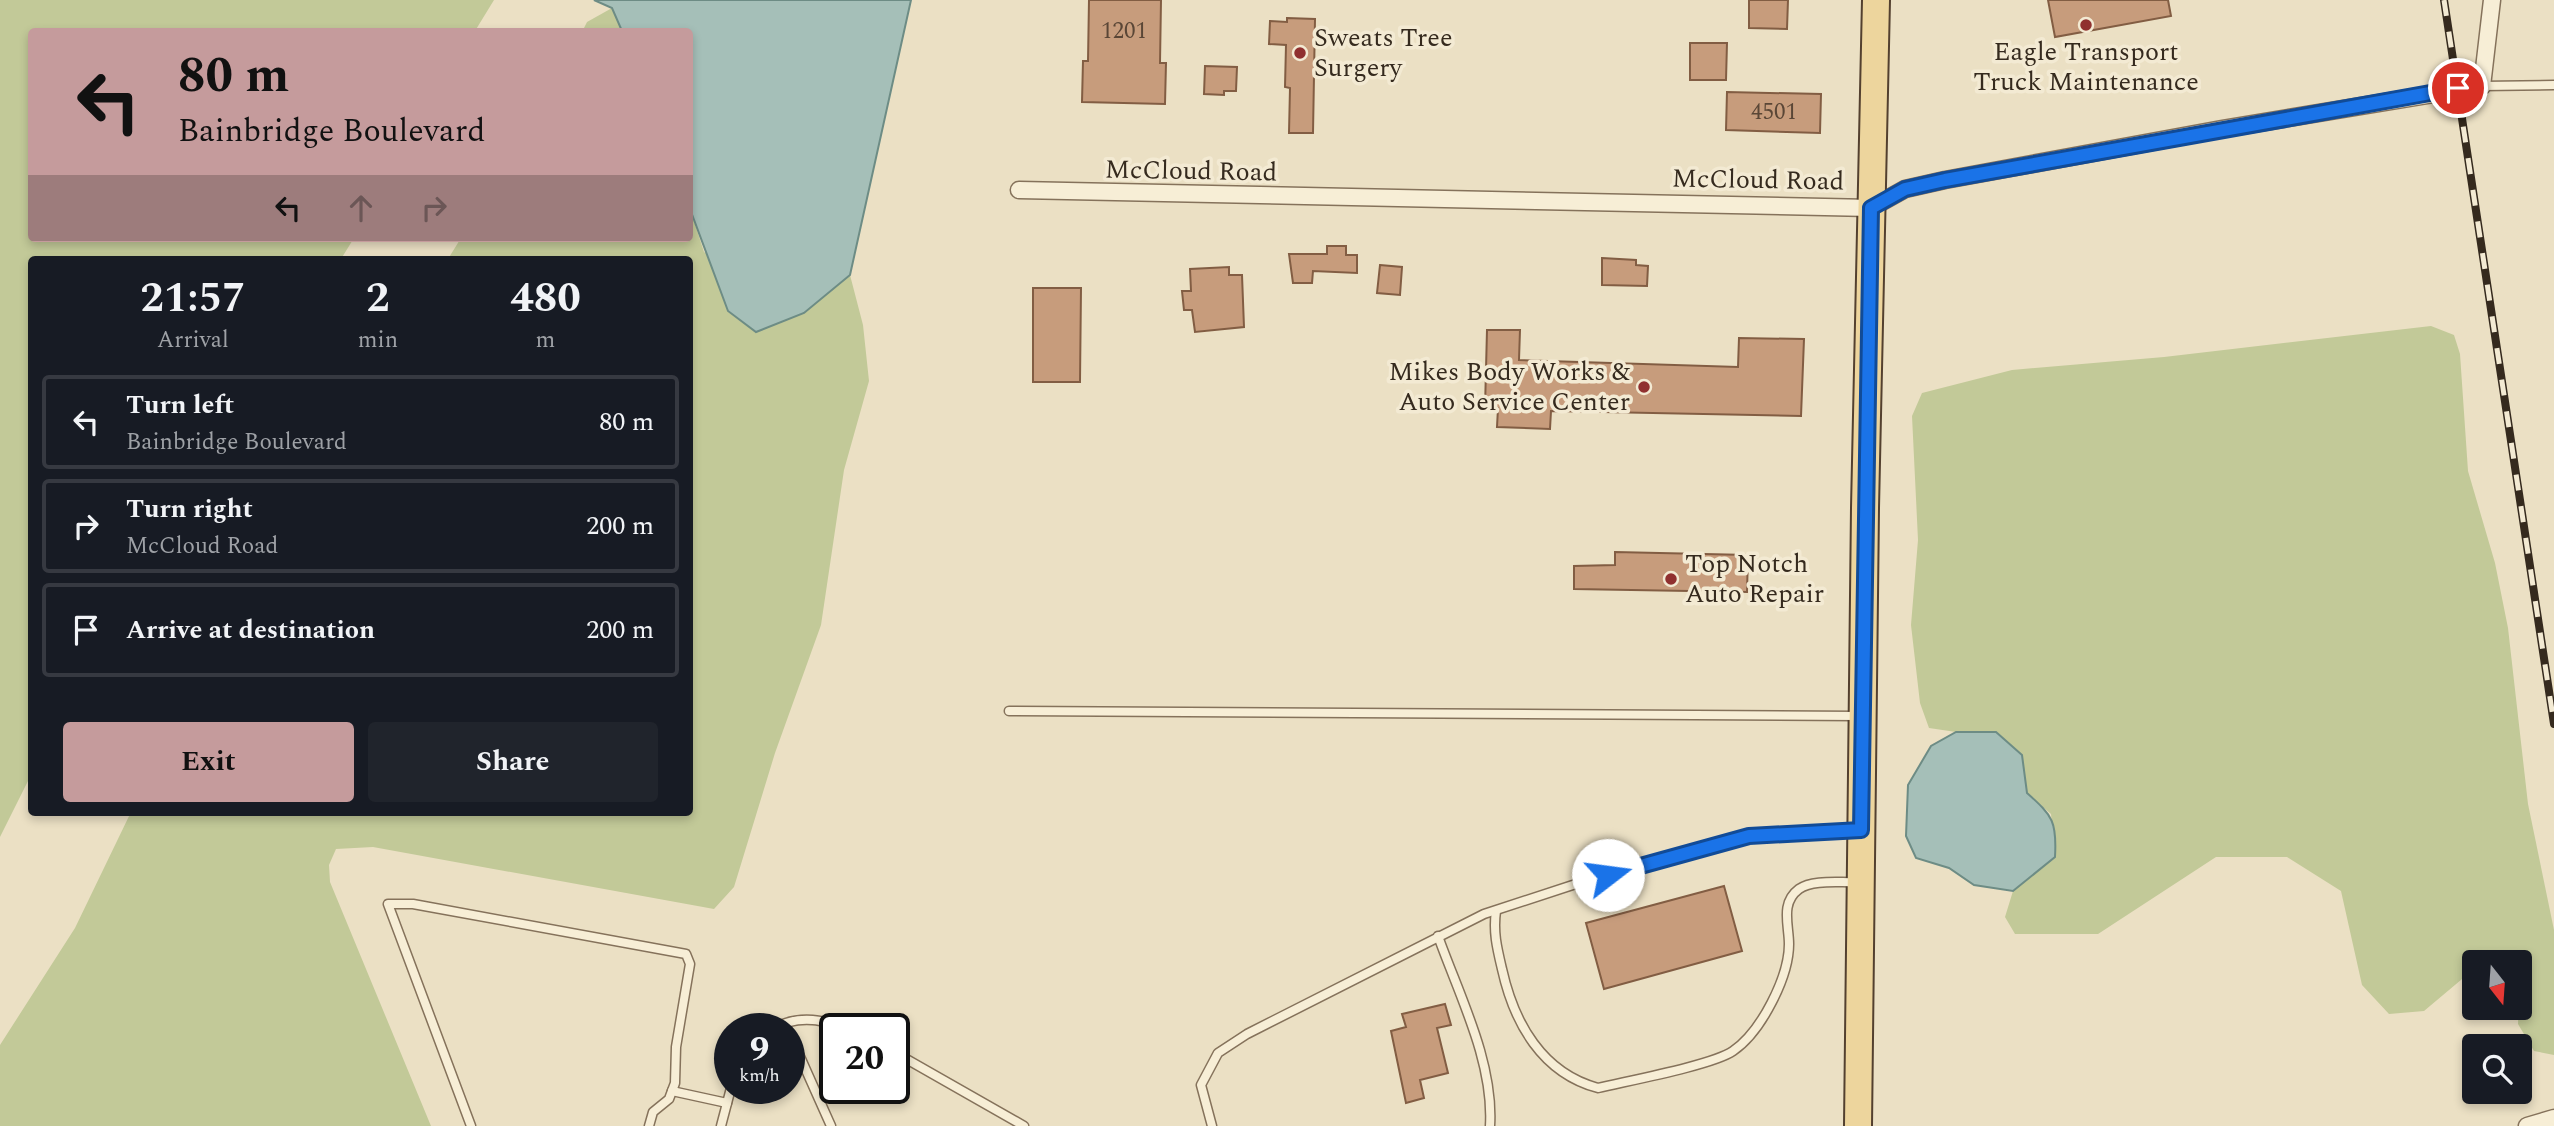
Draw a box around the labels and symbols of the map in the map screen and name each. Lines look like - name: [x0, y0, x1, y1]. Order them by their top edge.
- house number: 1201: [1101, 14, 1147, 49]
- marker: Eagle Transport Truck Maintenance: [2078, 17, 2094, 33]
- place label: Sweats Tree Surgery: [1314, 18, 1453, 88]
- place label: Eagle Transport Truck Maintenance: [1973, 32, 2199, 102]
- marker: Sweats Tree Surgery: [1292, 45, 1308, 61]
- pin: [2428, 58, 2488, 118]
- house number: 4501: [1751, 95, 1797, 130]
- street label: McCloud Road: [1105, 150, 1277, 192]
- street label: McCloud Road: [1672, 159, 1844, 201]
- place label: Mikes Body Works & Auto Service Center: [1388, 352, 1631, 422]
- marker: Mikes Body Works & Auto Service Center: [1636, 379, 1652, 395]
- place label: Top Notch Auto Repair: [1685, 544, 1824, 614]
- marker: Top Notch Auto Repair: [1663, 571, 1679, 587]
- position arrow: [1571, 838, 1645, 912]
- north arrow: [2462, 950, 2532, 1020]
- speed limit sign: 20: [819, 1013, 910, 1104]

